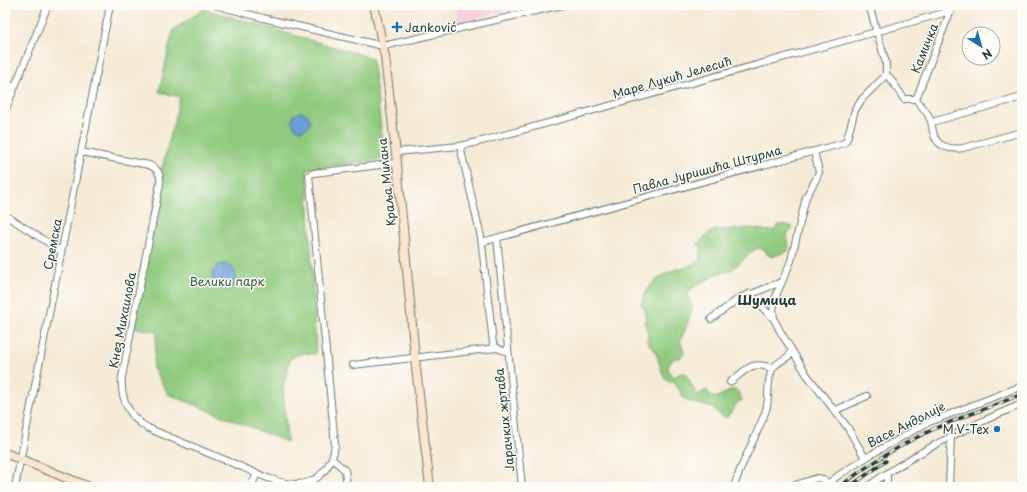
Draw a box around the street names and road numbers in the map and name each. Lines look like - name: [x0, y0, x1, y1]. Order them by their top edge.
- street label: Камичка: [906, 20, 942, 76]
- street label: Маре Лукић Јелесић: [610, 51, 734, 103]
- street label: Краља Милана: [372, 137, 400, 227]
- street label: Павла Јуришића Штурма: [631, 140, 784, 198]
- street label: Сремска: [38, 216, 66, 271]
- street label: Кнез Михаилова: [104, 270, 140, 370]
- street label: Јарачких жртава: [490, 367, 518, 473]
- street label: Васе Андолије: [864, 397, 948, 451]

